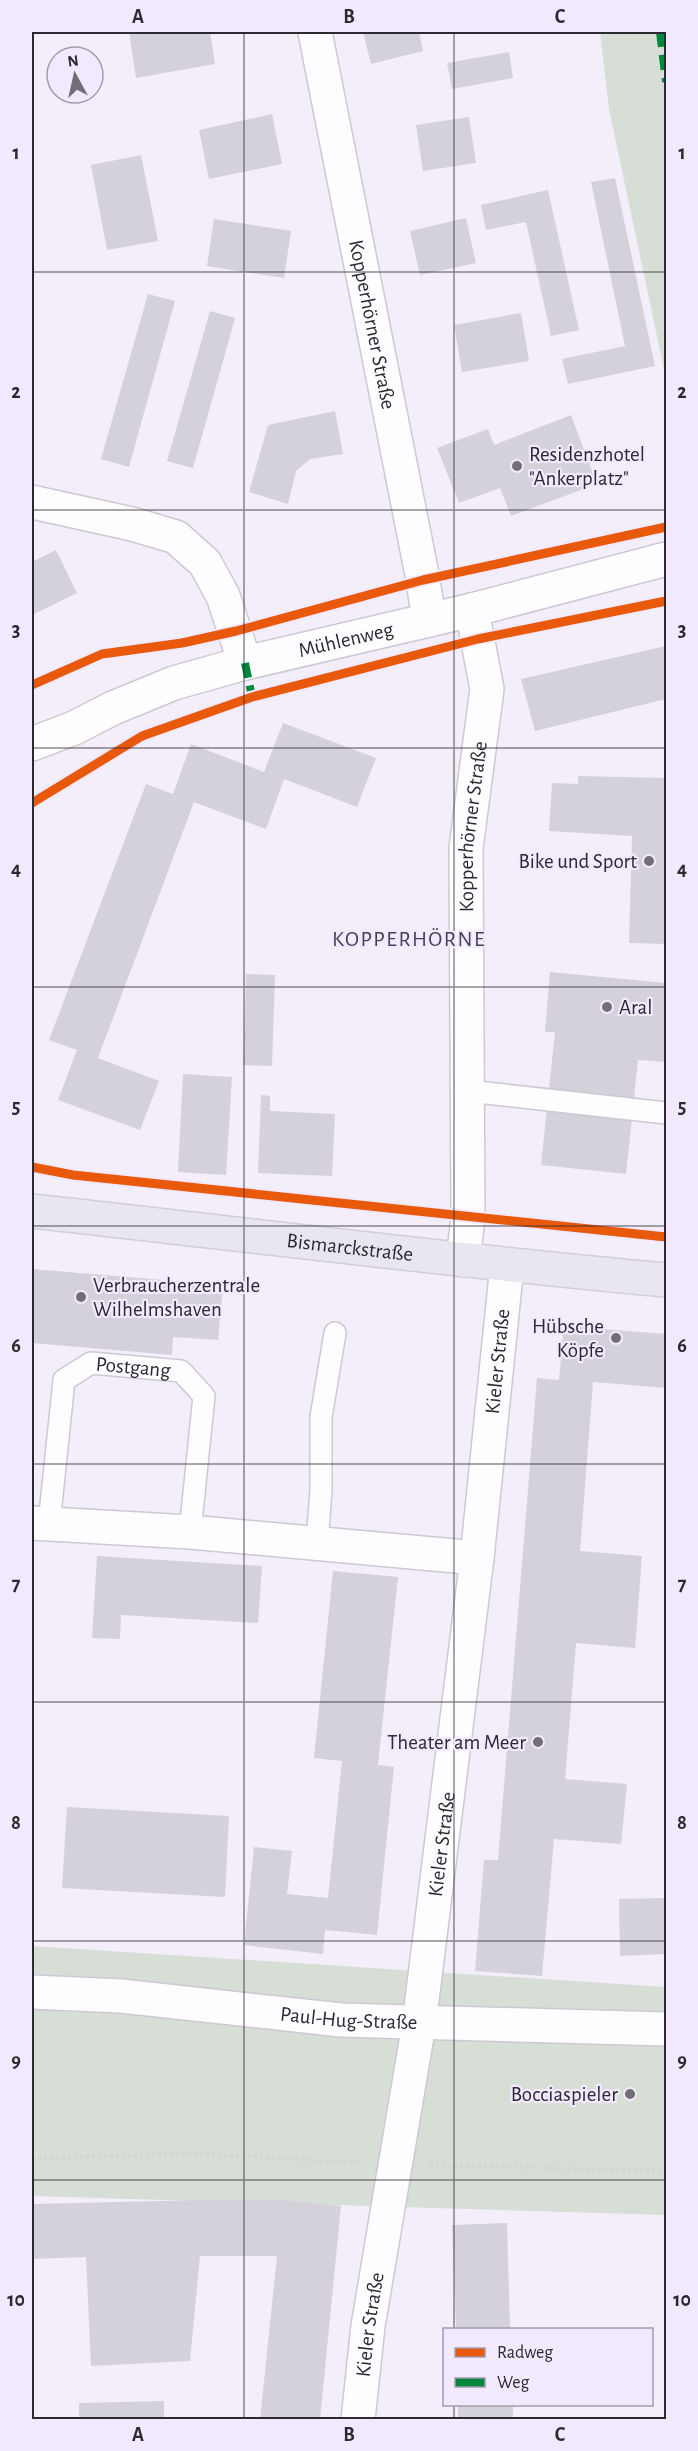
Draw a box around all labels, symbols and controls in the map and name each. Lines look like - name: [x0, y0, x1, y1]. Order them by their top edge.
- text: A: [132, 7, 144, 27]
- text: B: [343, 7, 355, 27]
- text: C: [555, 7, 566, 27]
- north arrow: [45, 45, 105, 105]
- text: N: [66, 52, 80, 70]
- text: 1: [12, 143, 20, 163]
- text: 1: [678, 143, 686, 163]
- street label: Kopperhörner Straße: [346, 238, 400, 411]
- text: 2: [11, 382, 21, 402]
- text: 2: [677, 382, 687, 402]
- place label: Residenzhotel "Ankerplatz": [529, 444, 645, 489]
- marker: Residenzhotel "Ankerplatz": [510, 459, 524, 473]
- street label: Mühlenweg: [296, 618, 396, 661]
- text: 3: [12, 620, 20, 640]
- text: 3: [678, 620, 686, 640]
- street label: Kopperhörner Straße: [455, 740, 491, 912]
- place label: Bike und Sport: [518, 851, 637, 872]
- marker: Bike und Sport: [642, 854, 656, 868]
- text: 4: [11, 859, 21, 879]
- text: 4: [677, 859, 687, 879]
- district label: KOPPERHÖRNE: [332, 928, 486, 950]
- place label: Aral: [619, 997, 652, 1018]
- marker: Aral: [600, 1000, 614, 1014]
- text: 5: [12, 1097, 20, 1117]
- text: 5: [678, 1097, 686, 1117]
- street label: Bismarckstraße: [286, 1229, 414, 1265]
- place label: Verbraucherzentrale Wilhelmshaven: [93, 1275, 260, 1320]
- marker: Verbraucherzentrale Wilhelmshaven: [74, 1290, 88, 1304]
- street label: Kieler Straße: [481, 1308, 513, 1415]
- place label: Hübsche Köpfe: [532, 1316, 604, 1361]
- marker: Hübsche Köpfe: [609, 1331, 623, 1345]
- text: 6: [11, 1336, 21, 1356]
- text: 6: [677, 1336, 687, 1356]
- street label: Postgang: [95, 1353, 172, 1381]
- text: 7: [12, 1574, 21, 1594]
- text: 7: [678, 1574, 687, 1594]
- place label: Theater am Meer: [387, 1732, 526, 1753]
- marker: Theater am Meer: [531, 1735, 545, 1749]
- street label: Kieler Straße: [424, 1790, 458, 1898]
- text: 8: [11, 1813, 21, 1833]
- text: 8: [677, 1813, 687, 1833]
- street label: Paul-Hug-Straße: [279, 2003, 418, 2033]
- text: 9: [11, 2051, 21, 2071]
- text: 9: [677, 2051, 687, 2071]
- place label: Bocciaspieler: [511, 2084, 618, 2105]
- marker: Bocciaspieler: [623, 2087, 637, 2101]
- street label: Kieler Straße: [352, 2271, 387, 2378]
- text: 10: [7, 2290, 25, 2310]
- text: 10: [673, 2290, 691, 2310]
- legend: [443, 2328, 653, 2406]
- text: Radweg: [497, 2344, 553, 2362]
- text: Weg: [497, 2374, 529, 2392]
- text: A: [132, 2425, 144, 2445]
- text: B: [343, 2425, 355, 2445]
- text: C: [555, 2425, 566, 2445]

